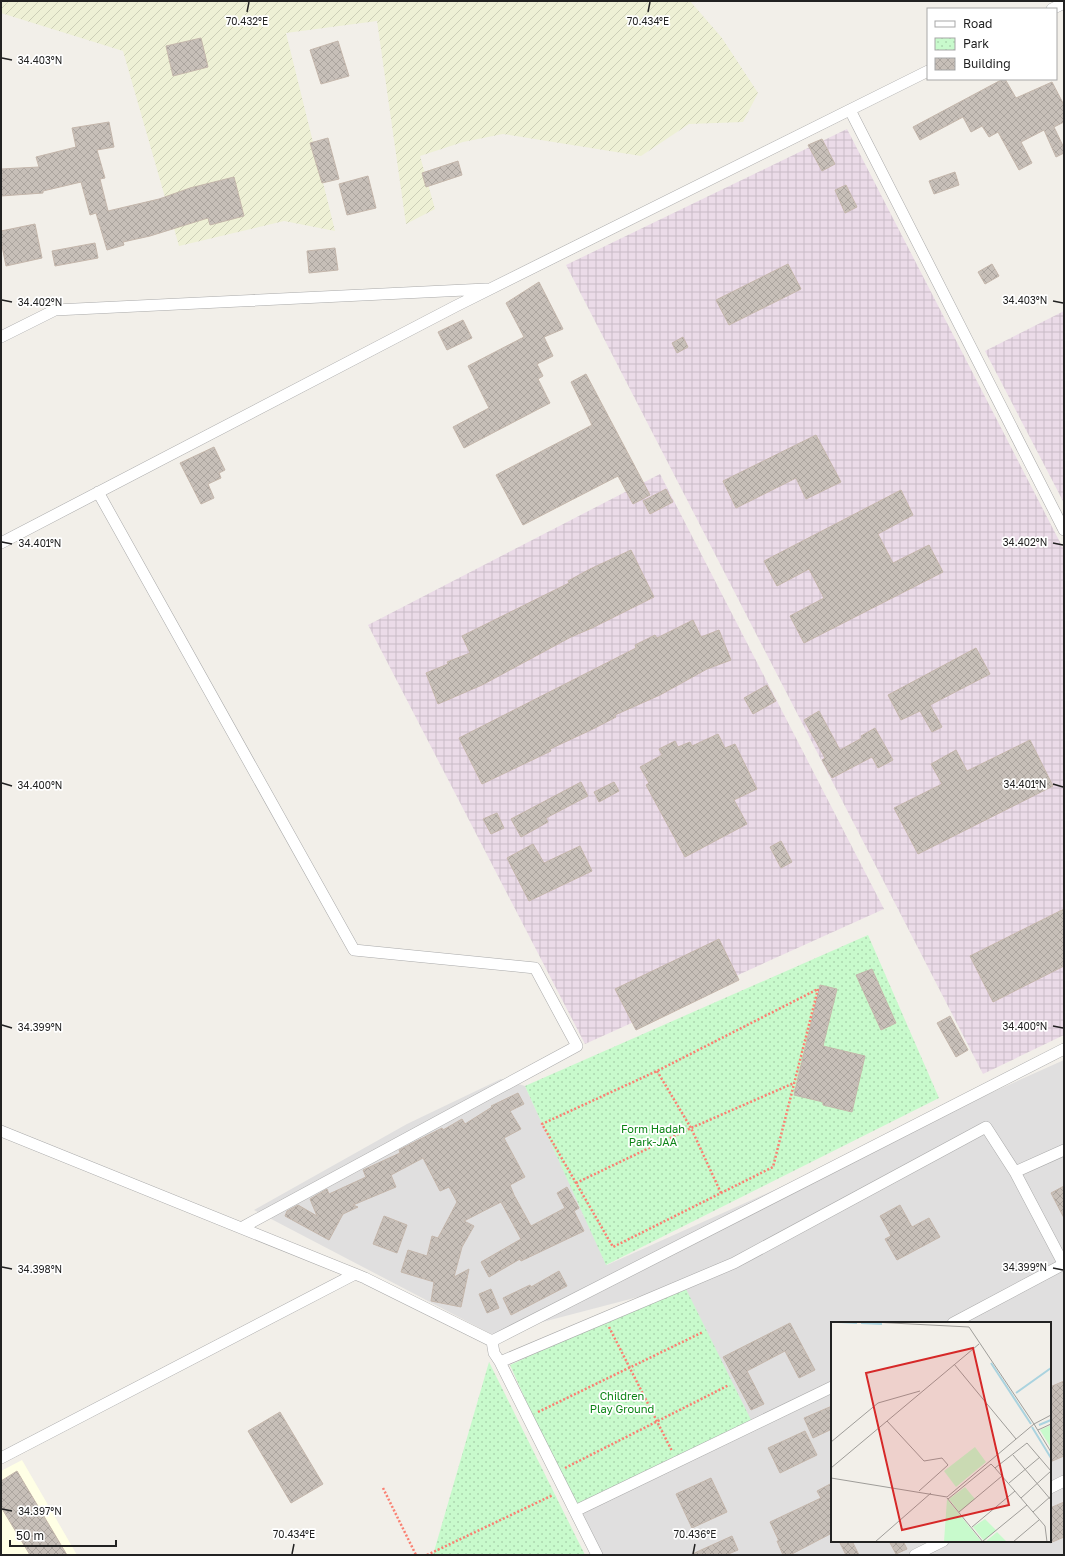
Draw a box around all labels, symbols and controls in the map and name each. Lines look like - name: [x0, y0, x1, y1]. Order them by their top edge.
- legend: [927, 8, 1057, 80]
- text: 70.432°E: [226, 15, 268, 27]
- text: 70.434°E: [627, 15, 669, 27]
- text: Road: [963, 16, 992, 31]
- text: Park: [963, 36, 989, 51]
- text: 34.403°N: [18, 54, 62, 66]
- text: Building: [963, 56, 1011, 71]
- text: 34.403°N: [1003, 294, 1047, 306]
- text: 34.402°N: [18, 296, 62, 308]
- text: 34.402°N: [1003, 536, 1047, 548]
- text: 34.401°N: [19, 537, 61, 549]
- text: 34.401°N: [1004, 778, 1046, 790]
- text: 34.400°N: [18, 779, 62, 791]
- text: 34.400°N: [1003, 1020, 1047, 1032]
- text: 34.399°N: [18, 1021, 62, 1033]
- park label: Form Hadah Park-JAA: [621, 1122, 685, 1148]
- text: 34.399°N: [1003, 1261, 1047, 1273]
- text: 34.398°N: [18, 1263, 62, 1275]
- inset map: [831, 1322, 1051, 1542]
- park label: Children Play Ground: [590, 1389, 654, 1415]
- text: 34.397°N: [18, 1505, 62, 1517]
- scale bar: [10, 1522, 116, 1548]
- text: 50 m: [16, 1528, 44, 1543]
- text: 70.434°E: [273, 1528, 315, 1540]
- text: 70.436°E: [674, 1528, 716, 1540]

